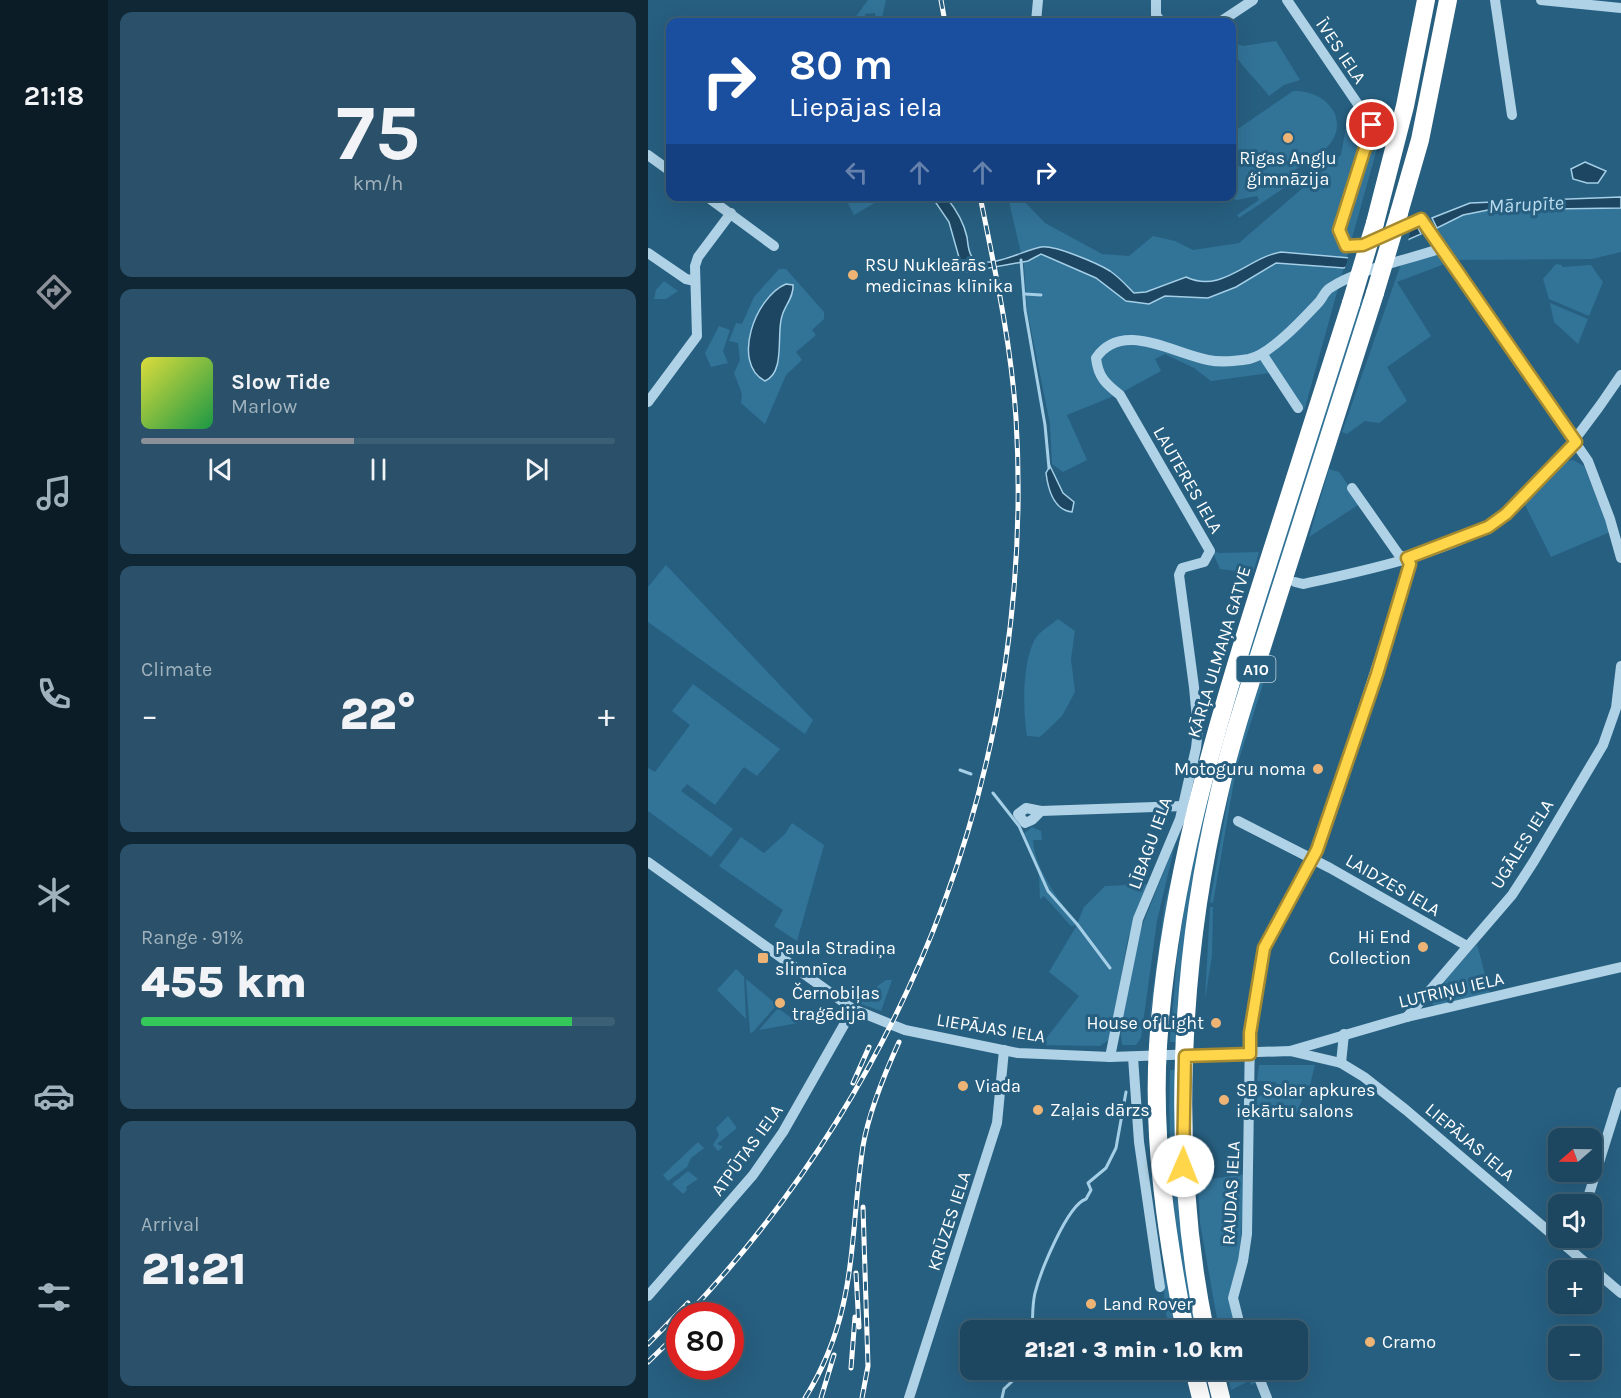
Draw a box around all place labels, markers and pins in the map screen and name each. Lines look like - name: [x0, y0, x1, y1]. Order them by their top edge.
- pin: [1346, 99, 1397, 150]
- marker: Rīgas Angļu ģimnāzija: [1281, 131, 1295, 145]
- place label: Rīgas Angļu ģimnāzija: [1239, 147, 1337, 190]
- place label: RSU Nukleārās medicīnas klīnika: [865, 254, 1013, 297]
- marker: RSU Nukleārās medicīnas klīnika: [846, 268, 860, 282]
- place label: Motoguru noma: [1174, 758, 1306, 780]
- marker: Motoguru noma: [1311, 762, 1325, 776]
- place label: Hi End Collection: [1329, 926, 1411, 969]
- place label: Paula Stradiņa slimnīca: [775, 937, 896, 980]
- marker: Hi End Collection: [1416, 940, 1430, 954]
- marker: Paula Stradiņa slimnīca: [756, 951, 770, 965]
- place label: Černobiļas traģēdija: [792, 982, 880, 1025]
- marker: Černobiļas traģēdija: [773, 996, 787, 1010]
- place label: House of Light: [1086, 1012, 1204, 1034]
- marker: House of Light: [1209, 1016, 1223, 1030]
- place label: Viada: [975, 1075, 1021, 1097]
- marker: Viada: [956, 1079, 970, 1093]
- place label: SB Solar apkures iekārtu salons: [1236, 1079, 1375, 1122]
- marker: SB Solar apkures iekārtu salons: [1217, 1093, 1231, 1107]
- place label: Zaļais dārzs: [1050, 1099, 1150, 1121]
- marker: Zaļais dārzs: [1031, 1103, 1045, 1117]
- place label: Land Rover: [1103, 1293, 1193, 1315]
- marker: Land Rover: [1084, 1297, 1098, 1311]
- place label: Cramo: [1382, 1331, 1436, 1353]
- marker: Cramo: [1363, 1335, 1377, 1349]

